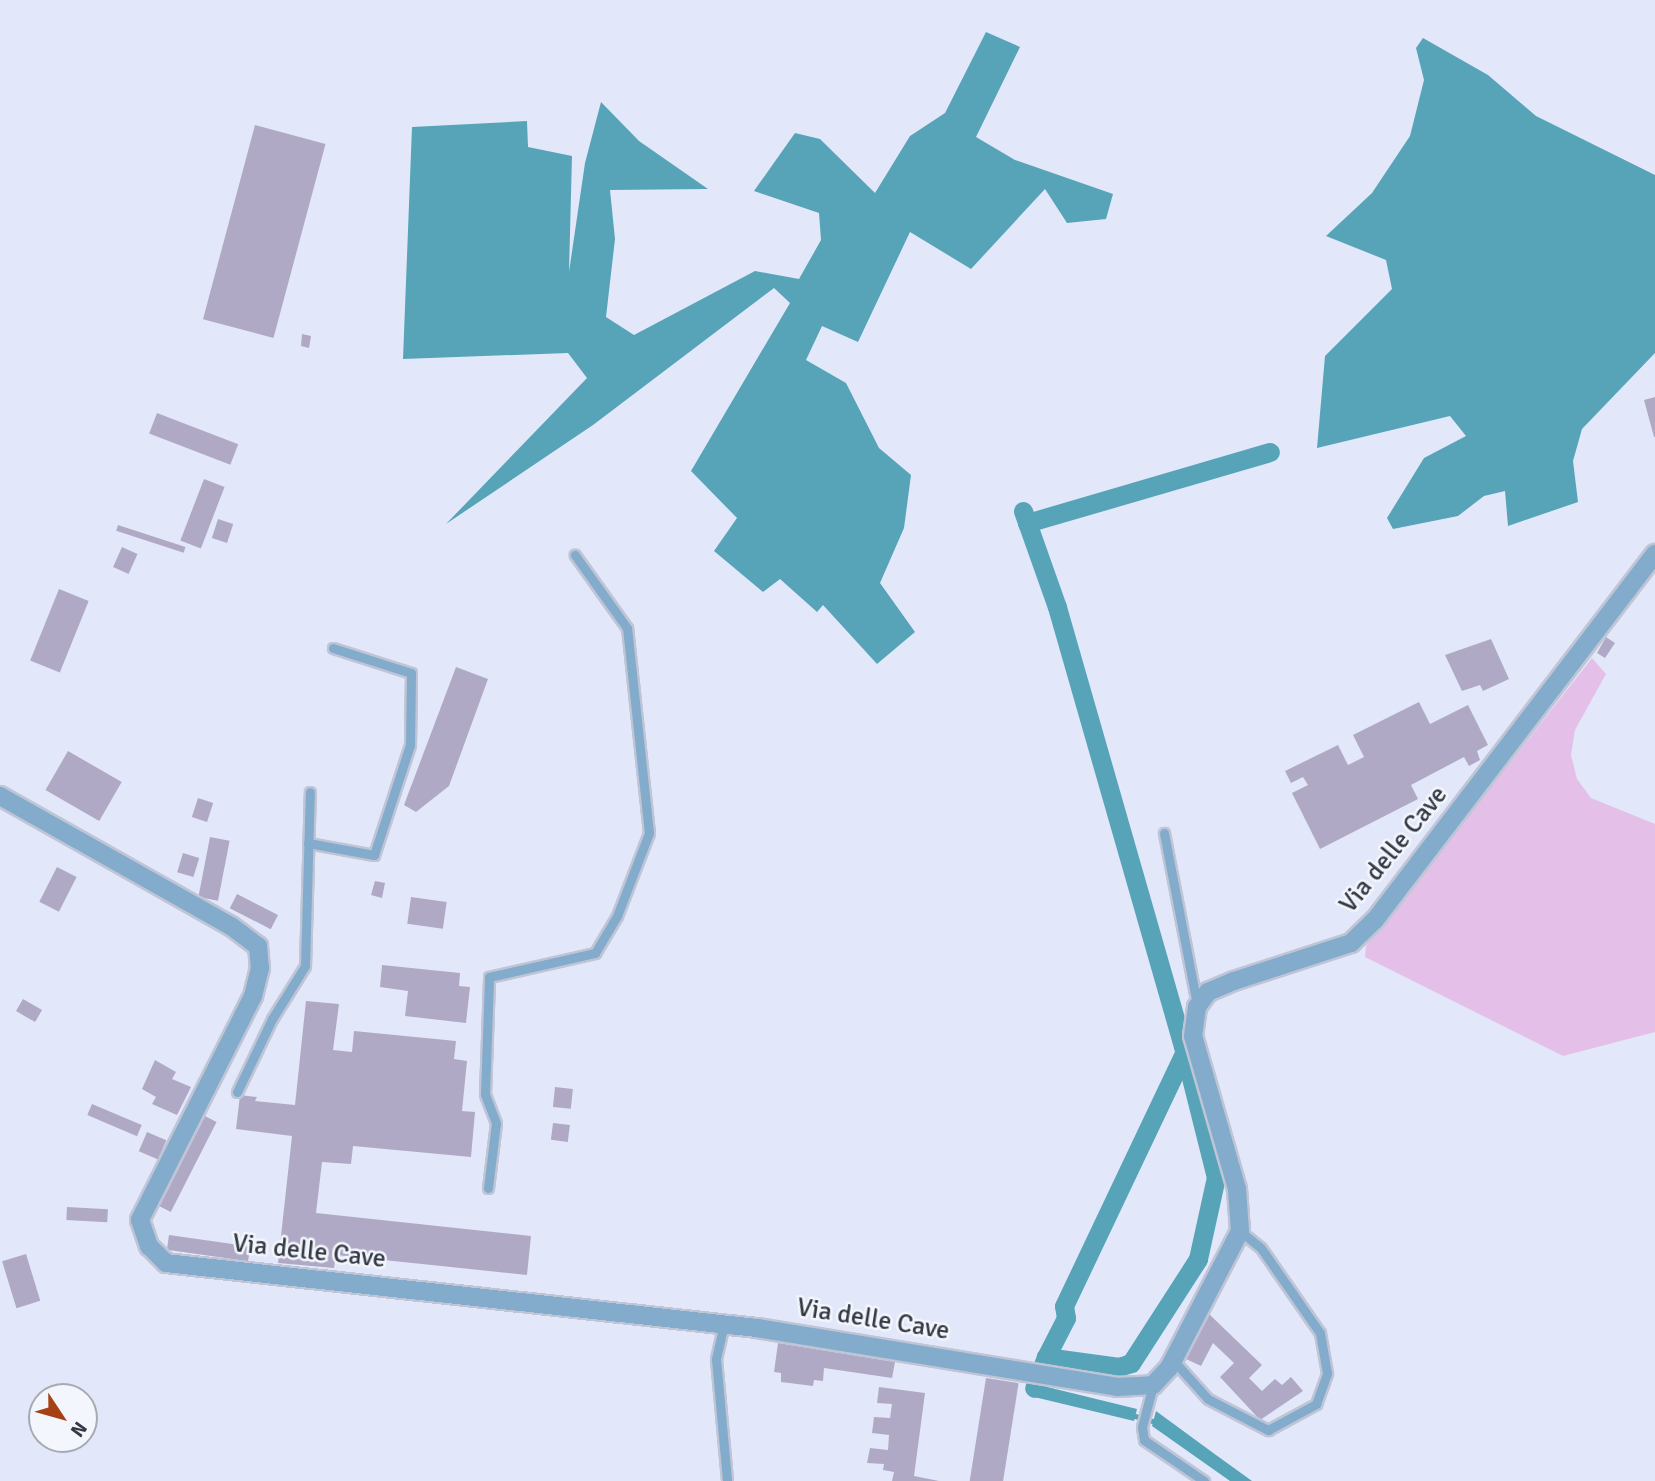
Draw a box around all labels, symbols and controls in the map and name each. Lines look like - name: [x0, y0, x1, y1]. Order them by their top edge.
- street label: Via delle Cave: [1333, 780, 1455, 920]
- street label: Via delle Cave: [231, 1228, 387, 1276]
- street label: Via delle Cave: [795, 1293, 951, 1347]
- north arrow: [28, 1383, 98, 1453]
- text: N: [65, 1417, 92, 1442]

